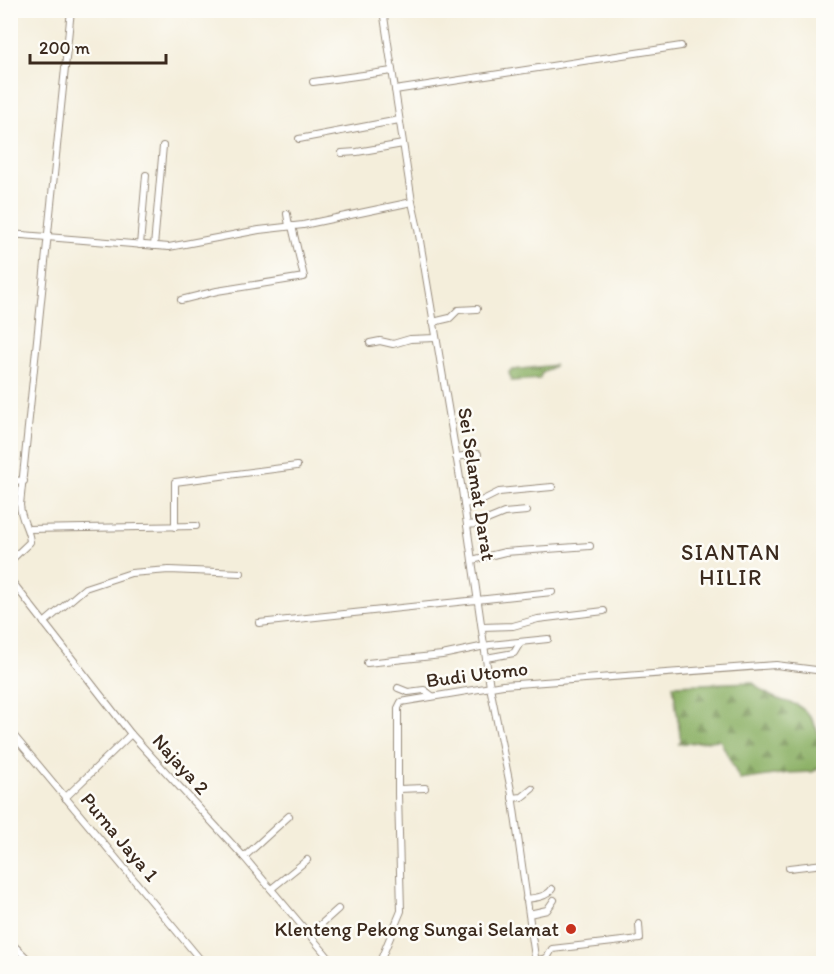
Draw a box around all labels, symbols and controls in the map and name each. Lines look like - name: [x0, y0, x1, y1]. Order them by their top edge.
- scale bar: [30, 27, 166, 65]
- text: 200 m: [39, 37, 90, 59]
- street label: Sei Selamat Darat: [453, 406, 501, 563]
- district label: SIANTAN HILIR: [681, 539, 781, 591]
- street label: Budi Utomo: [425, 656, 529, 692]
- street label: Najaya 2: [147, 729, 215, 800]
- street label: Purna Jaya 1: [76, 788, 164, 886]
- place label: Klenteng Pekong Sungai Selamat: [275, 917, 559, 941]
- marker: Klenteng Pekong Sungai Selamat: [564, 922, 578, 936]

